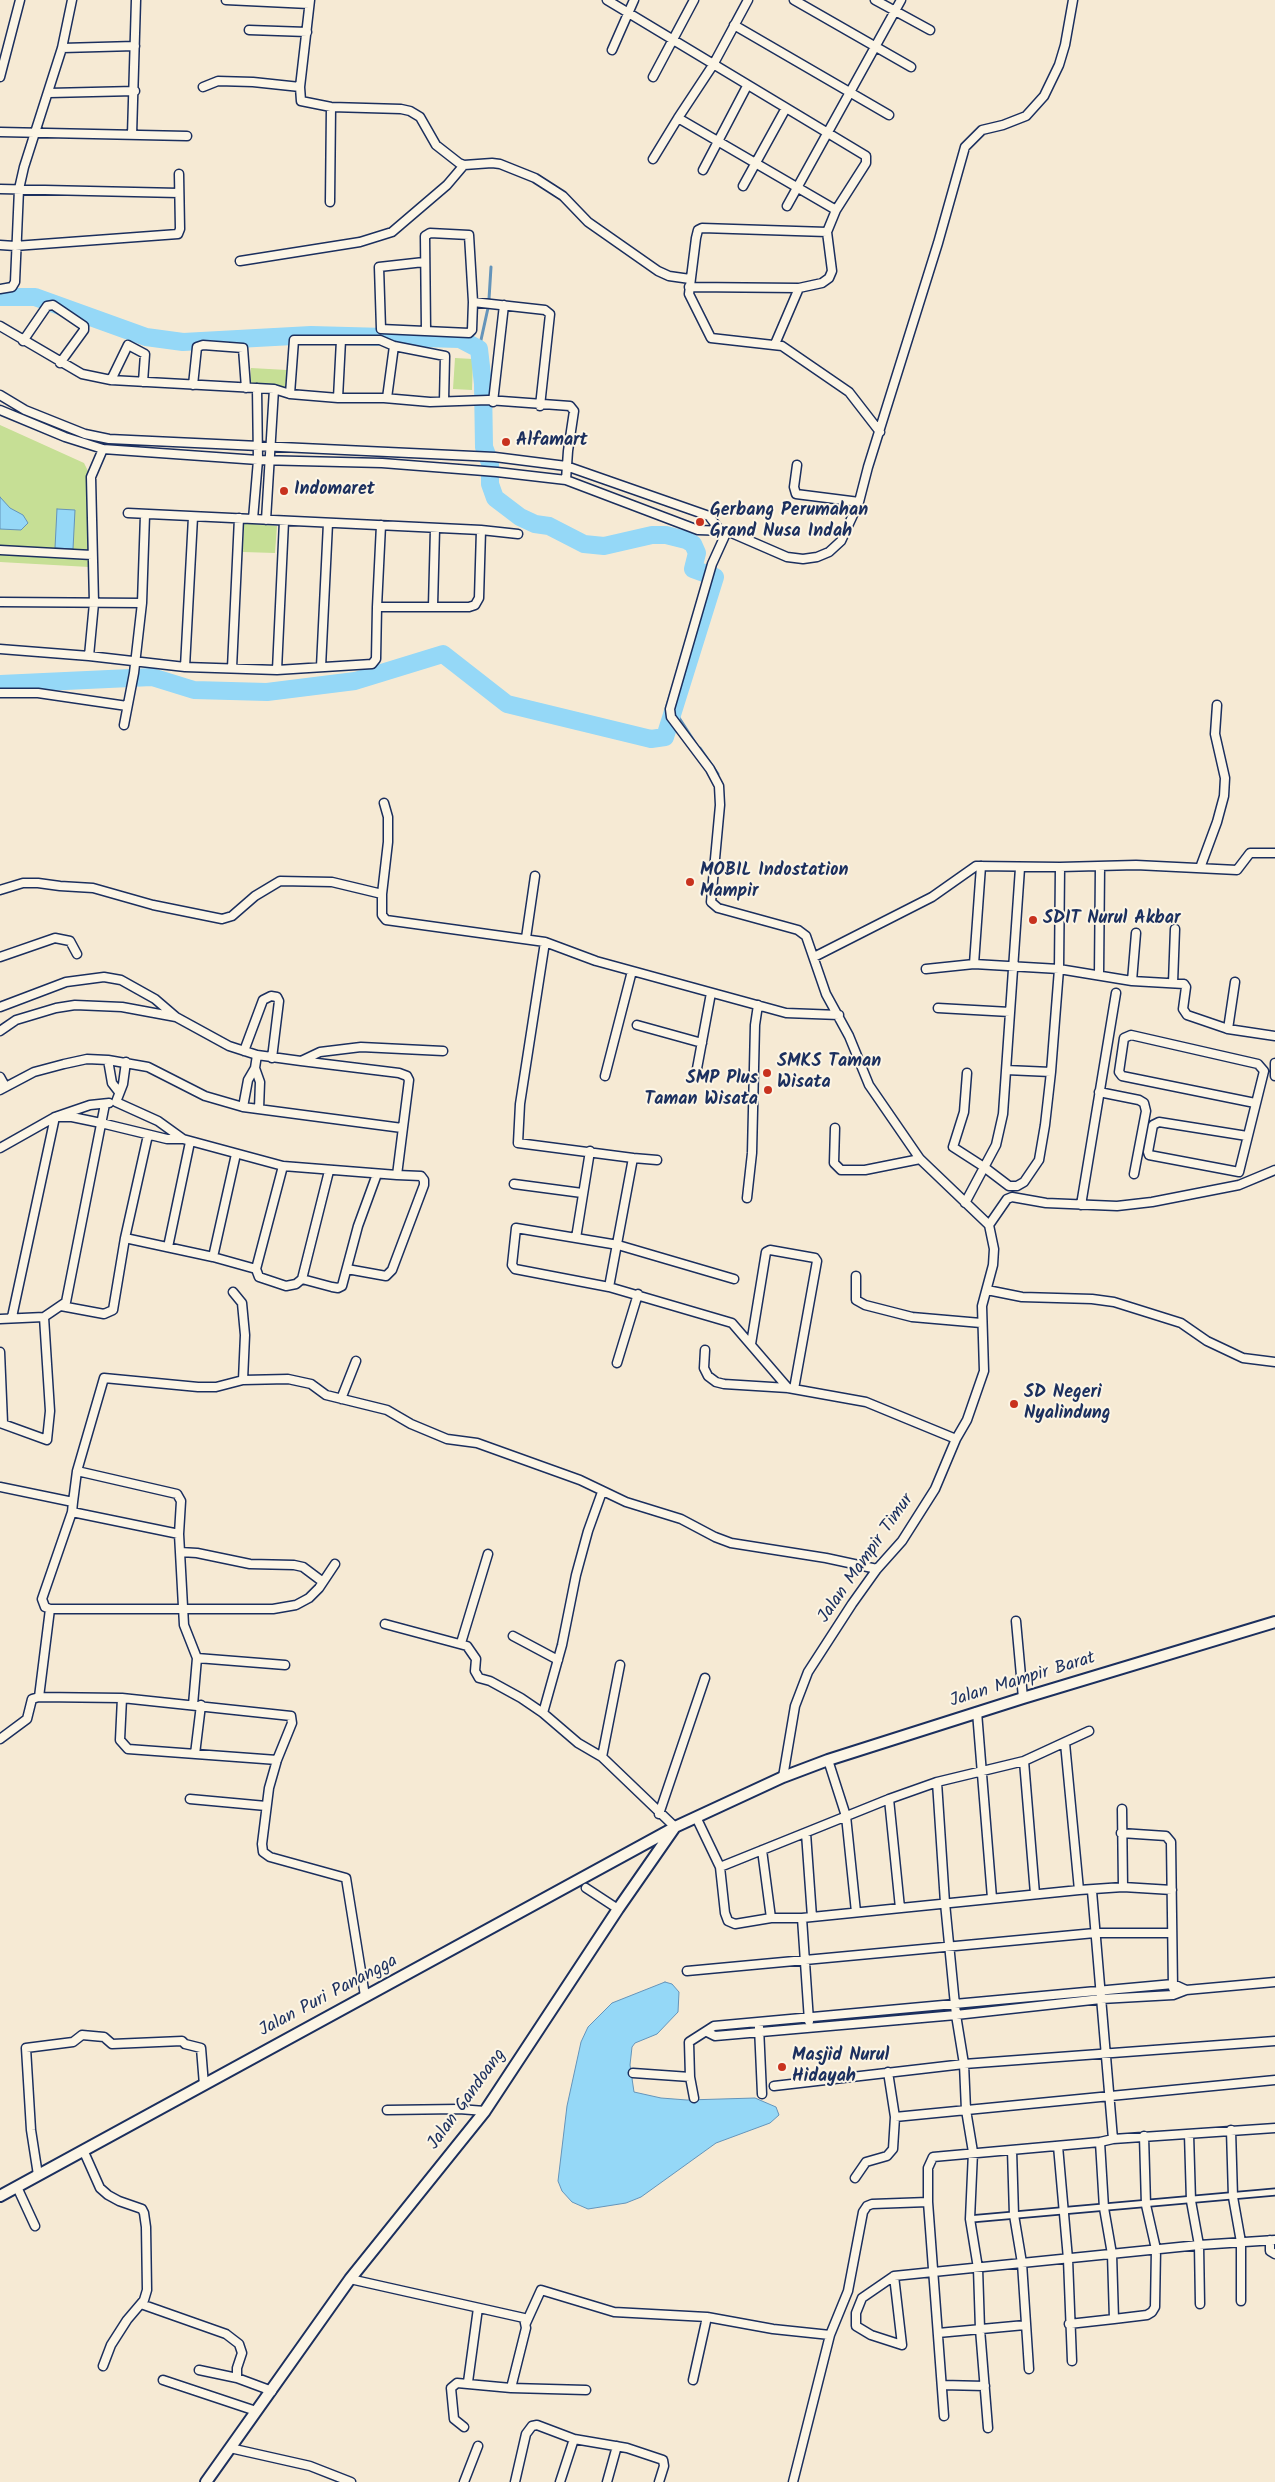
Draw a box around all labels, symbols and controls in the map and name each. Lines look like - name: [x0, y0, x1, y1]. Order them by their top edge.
- place label: Alfamart: [516, 431, 588, 453]
- marker: Alfamart: [500, 436, 512, 448]
- place label: Indomaret: [294, 480, 375, 502]
- marker: Indomaret: [278, 485, 290, 497]
- place label: Gerbang Perumahan Grand Nusa Indah: [710, 501, 868, 544]
- marker: Gerbang Perumahan Grand Nusa Indah: [694, 516, 706, 528]
- place label: MOBIL Indostation Mampir: [700, 861, 848, 904]
- marker: MOBIL Indostation Mampir: [684, 876, 696, 888]
- place label: SDIT Nurul Akbar: [1043, 909, 1180, 931]
- marker: SDIT Nurul Akbar: [1027, 914, 1039, 926]
- place label: SMKS Taman Wisata: [777, 1052, 881, 1094]
- marker: SMKS Taman Wisata: [761, 1067, 773, 1079]
- place label: SMP Plus Taman Wisata: [645, 1069, 758, 1112]
- marker: SMP Plus Taman Wisata: [762, 1084, 774, 1096]
- place label: SD Negeri Nyalindung: [1024, 1383, 1110, 1426]
- marker: SD Negeri Nyalindung: [1008, 1398, 1020, 1410]
- street label: Jalan Mampir Timur: [814, 1490, 920, 1628]
- street label: Jalan Mampir Barat: [948, 1649, 1098, 1713]
- street label: Jalan Puri Panangga: [256, 1951, 402, 2043]
- street label: Jalan Gandoang: [424, 2045, 512, 2155]
- place label: Masjid Nurul Hidayah: [792, 2046, 889, 2088]
- marker: Masjid Nurul Hidayah: [776, 2061, 788, 2073]

